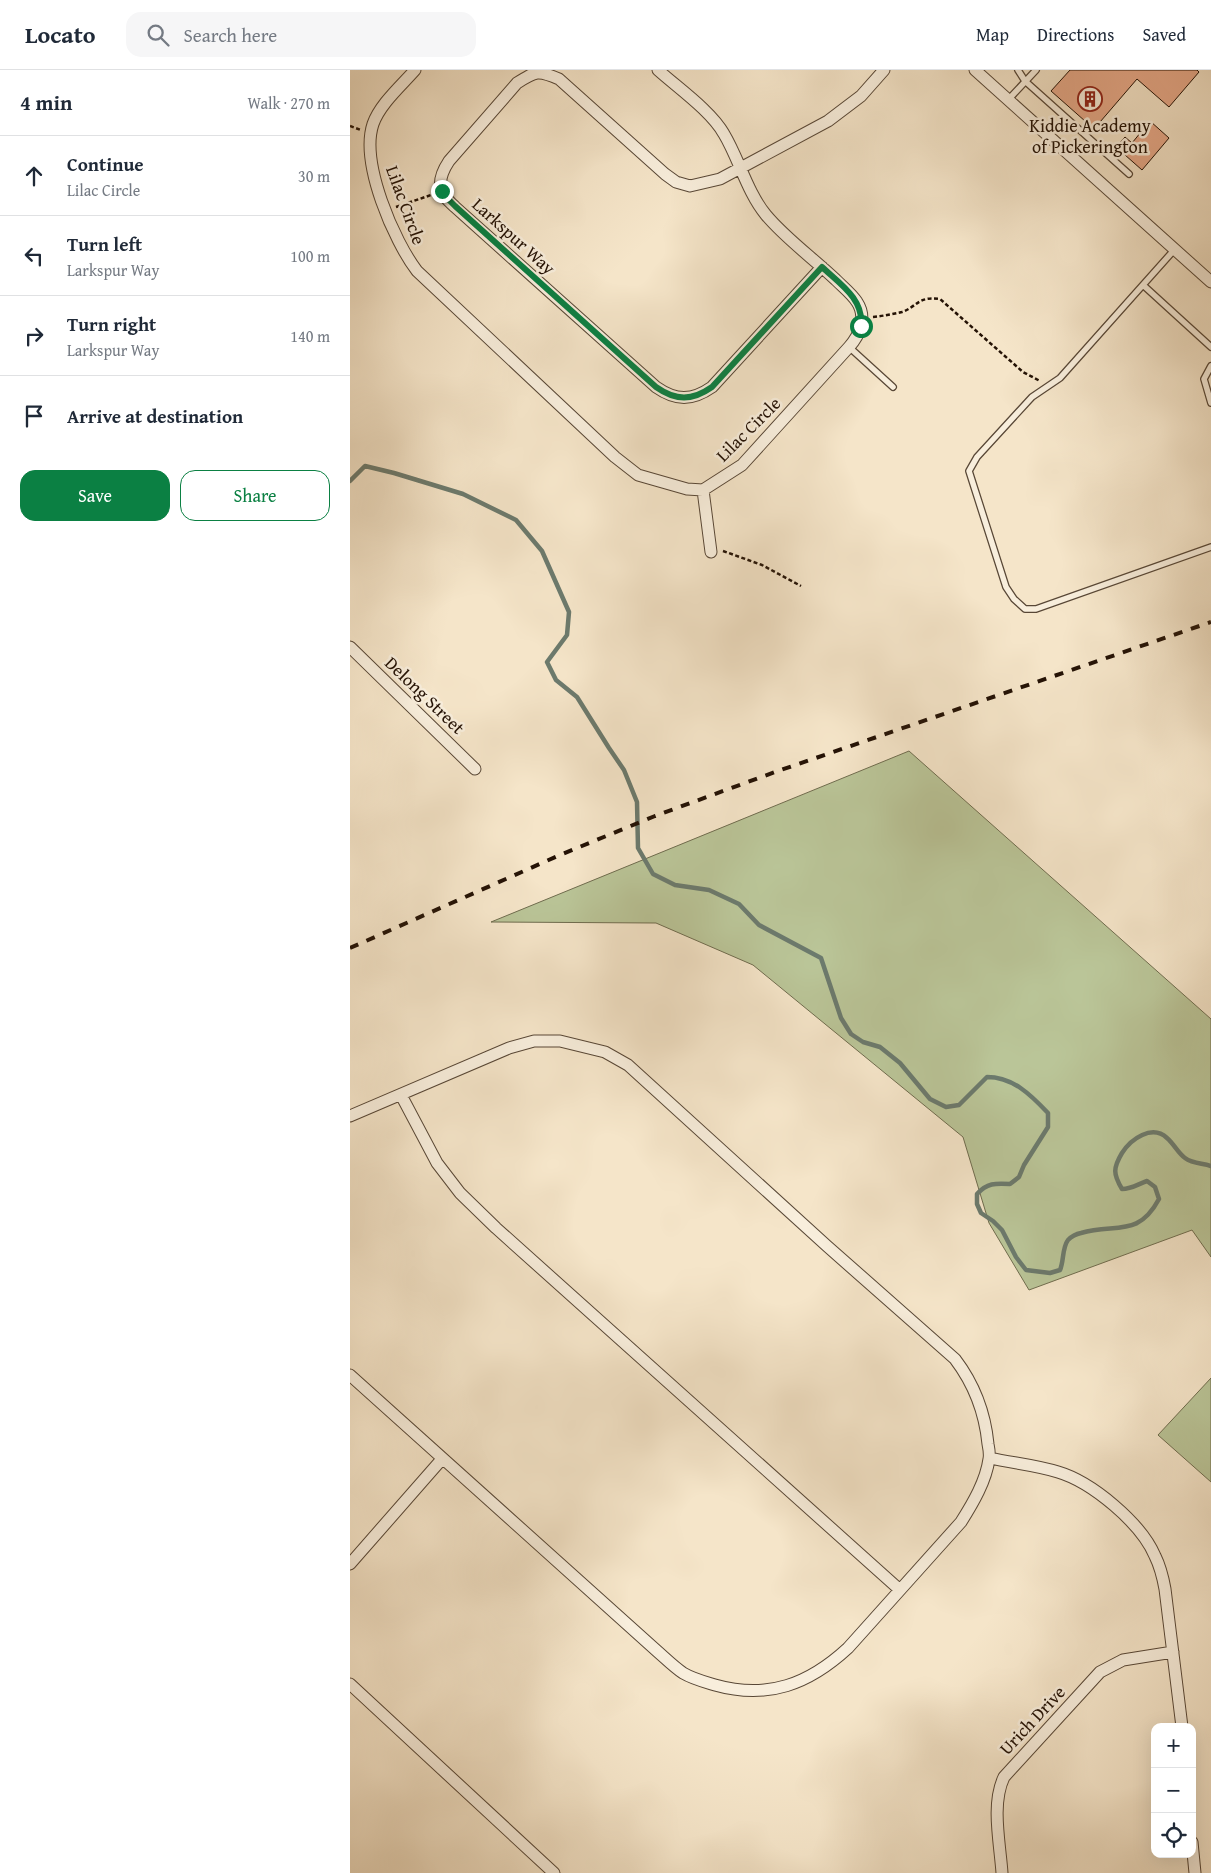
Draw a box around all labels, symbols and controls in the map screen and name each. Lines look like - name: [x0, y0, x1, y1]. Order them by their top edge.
- search box: [126, 12, 476, 57]
- text: Locato: [25, 17, 96, 52]
- icon: search: [144, 21, 172, 49]
- text: Search here: [184, 21, 277, 49]
- text: Map: [976, 21, 1009, 48]
- text: Directions: [1037, 21, 1114, 48]
- text: Saved: [1142, 21, 1186, 48]
- building icon: Kiddie Academy of Pickerington: [1077, 86, 1103, 112]
- text: 4 min: [20, 87, 72, 118]
- text: Walk · 270 m: [247, 91, 330, 115]
- place label: Kiddie Academy of Pickerington: [1029, 112, 1151, 160]
- text: Continue: [67, 150, 144, 178]
- icon: ahead: [20, 162, 48, 190]
- street label: Lilac Circle: [379, 162, 433, 248]
- text: 30 m: [298, 164, 330, 188]
- text: Lilac Circle: [67, 178, 140, 202]
- route end: [431, 180, 454, 203]
- street label: Larkspur Way: [466, 191, 562, 281]
- text: Turn left: [67, 230, 142, 258]
- icon: left: [20, 242, 48, 270]
- text: 100 m: [290, 244, 330, 268]
- text: Larkspur Way: [67, 258, 159, 282]
- text: Turn right: [67, 310, 156, 338]
- route start: [850, 315, 873, 338]
- icon: right: [20, 322, 48, 350]
- text: 140 m: [290, 324, 330, 348]
- text: Larkspur Way: [67, 338, 159, 362]
- street label: Lilac Circle: [709, 390, 787, 468]
- icon: arrive: [20, 402, 48, 430]
- text: Arrive at destination: [67, 402, 243, 430]
- button: Save: [20, 470, 170, 521]
- button: Share: [180, 470, 330, 521]
- street label: Delong Street: [379, 650, 472, 741]
- street label: Urich Drive: [993, 1679, 1071, 1761]
- map controls: [1151, 1723, 1196, 1858]
- button: +: [1151, 1723, 1196, 1768]
- button: −: [1151, 1768, 1196, 1813]
- button: locate: [1151, 1813, 1196, 1858]

